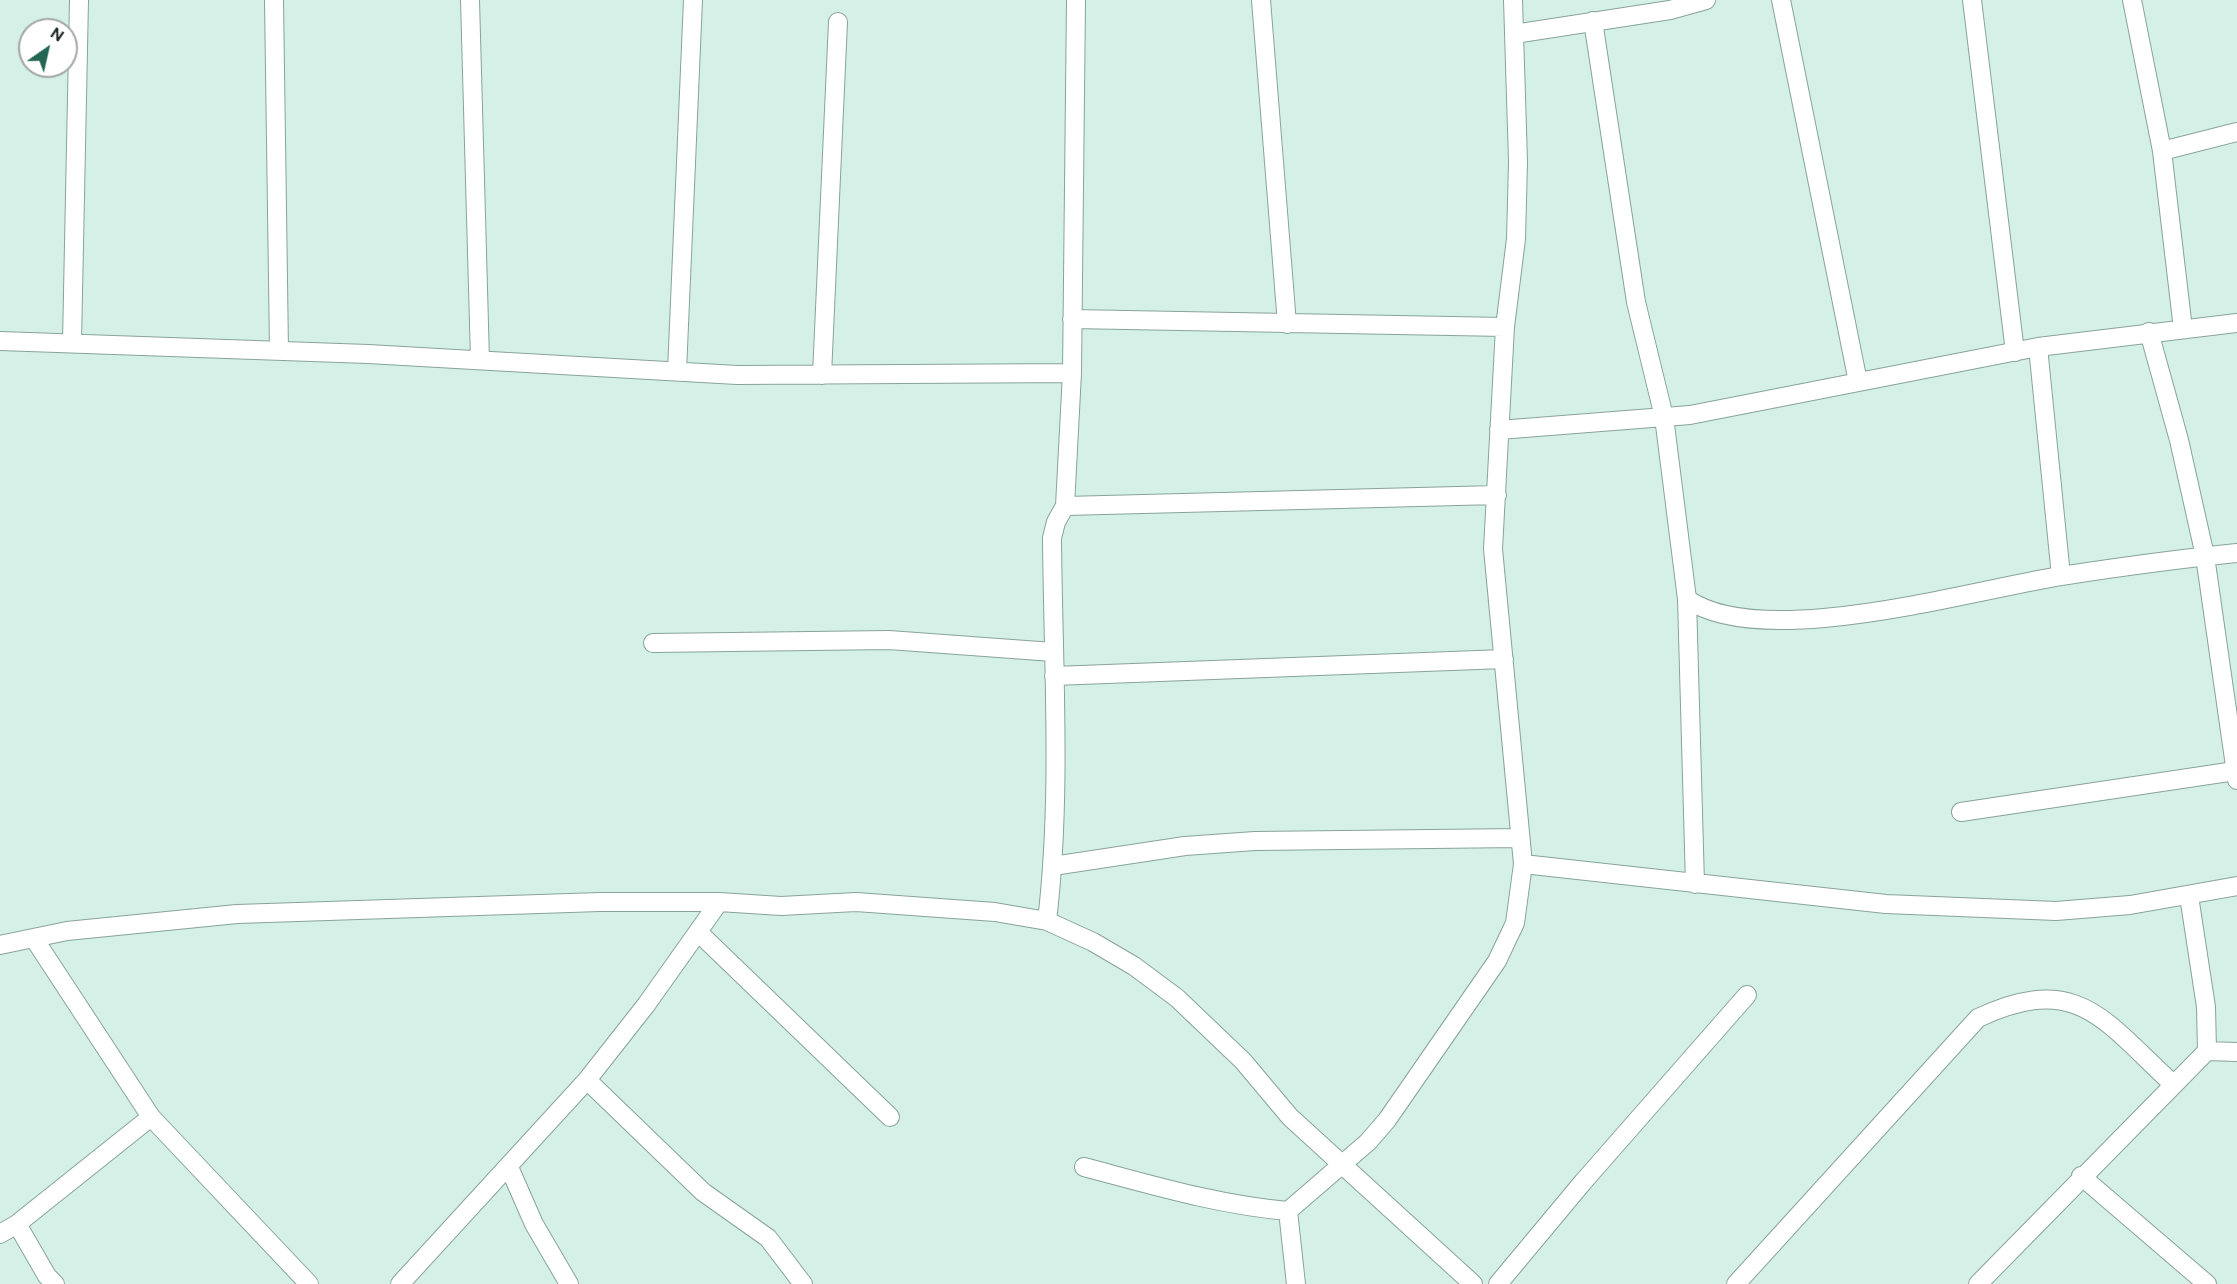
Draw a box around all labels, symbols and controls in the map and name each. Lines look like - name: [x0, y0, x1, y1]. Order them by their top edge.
- north arrow: [18, 18, 78, 78]
- text: N: [47, 22, 68, 46]

